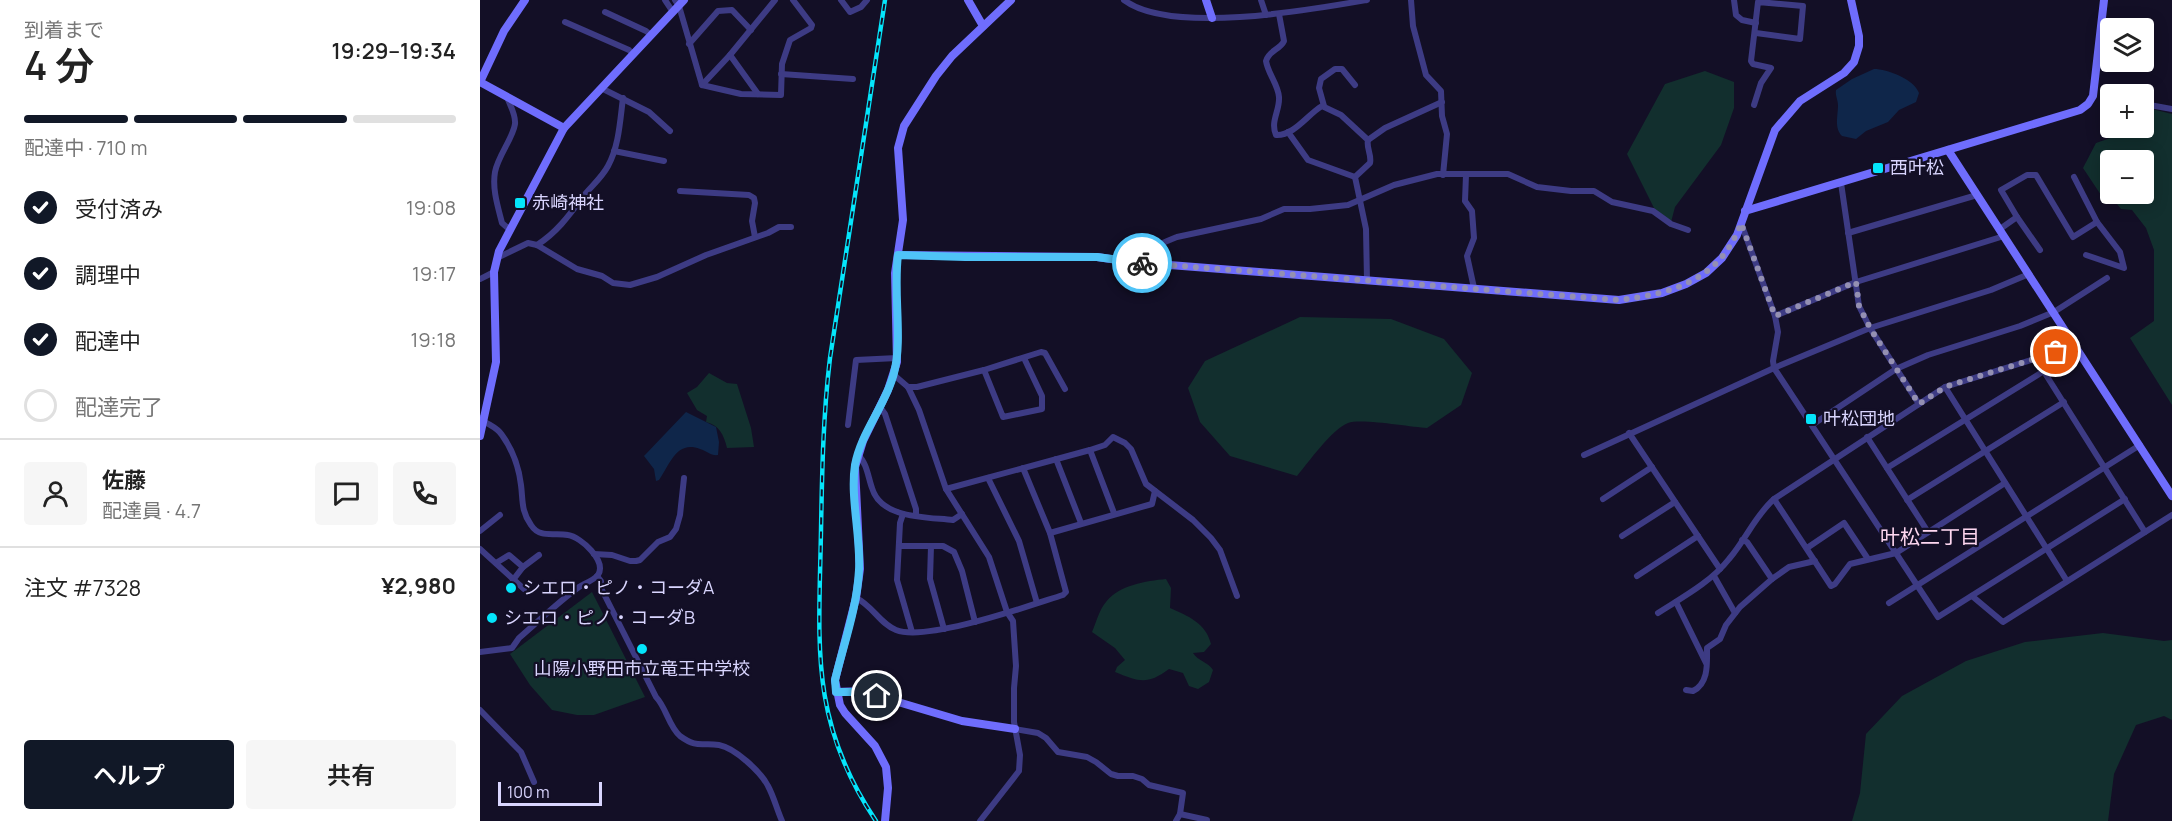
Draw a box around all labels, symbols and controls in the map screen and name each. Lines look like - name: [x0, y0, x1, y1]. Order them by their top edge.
- text: 到着まで: [24, 16, 104, 43]
- map controls: [2100, 18, 2154, 204]
- button: layers: [2100, 18, 2154, 72]
- text: 19:29–19:34: [332, 36, 456, 66]
- text: 4 分: [24, 38, 94, 92]
- button: +: [2100, 84, 2154, 138]
- text: 配達中 · 710 m: [24, 134, 148, 161]
- button: −: [2100, 150, 2154, 204]
- place label: 西叶松: [1890, 155, 1944, 179]
- marker: 西叶松: [1871, 161, 1885, 175]
- place label: 赤崎神社: [532, 190, 604, 214]
- icon: check: [24, 191, 57, 224]
- text: 受付済み: [75, 194, 163, 224]
- text: 19:08: [406, 194, 456, 221]
- marker: 赤崎神社: [513, 196, 527, 210]
- courier: [1112, 233, 1172, 293]
- icon: bike: [1126, 247, 1159, 280]
- icon: check: [24, 257, 57, 290]
- text: 調理中: [75, 260, 141, 290]
- text: 19:17: [412, 260, 456, 287]
- icon: check: [24, 323, 57, 356]
- text: 配達中: [75, 326, 141, 356]
- text: 19:18: [410, 326, 456, 353]
- pin: [2030, 326, 2081, 377]
- icon: bag: [2039, 335, 2072, 368]
- text: 配達完了: [75, 392, 163, 422]
- place label: 叶松団地: [1823, 406, 1895, 430]
- marker: 叶松団地: [1804, 412, 1818, 426]
- button: person: [24, 462, 87, 525]
- button: chat: [315, 462, 378, 525]
- button: phone: [393, 462, 456, 525]
- text: 佐藤: [102, 465, 146, 495]
- text: 配達員 · 4.7: [102, 497, 201, 524]
- district label: 叶松二丁目: [1880, 523, 1980, 550]
- text: ¥2,980: [381, 571, 456, 601]
- text: 注文 #7328: [24, 573, 141, 603]
- place label: シエロ・ピノ・コーダA: [523, 575, 715, 599]
- marker: シエロ・ピノ・コーダA: [504, 581, 518, 595]
- place label: シエロ・ピノ・コーダB: [504, 605, 695, 629]
- marker: シエロ・ピノ・コーダB: [485, 611, 499, 625]
- marker: 山陽小野田市立竜王中学校: [635, 642, 649, 656]
- place label: 山陽小野田市立竜王中学校: [534, 656, 750, 680]
- pin: [851, 670, 902, 721]
- icon: home: [860, 679, 893, 712]
- button: ヘルプ: [24, 740, 234, 809]
- button: 共有: [246, 740, 456, 809]
- scale bar: [498, 779, 602, 806]
- text: 100 m: [507, 781, 550, 803]

